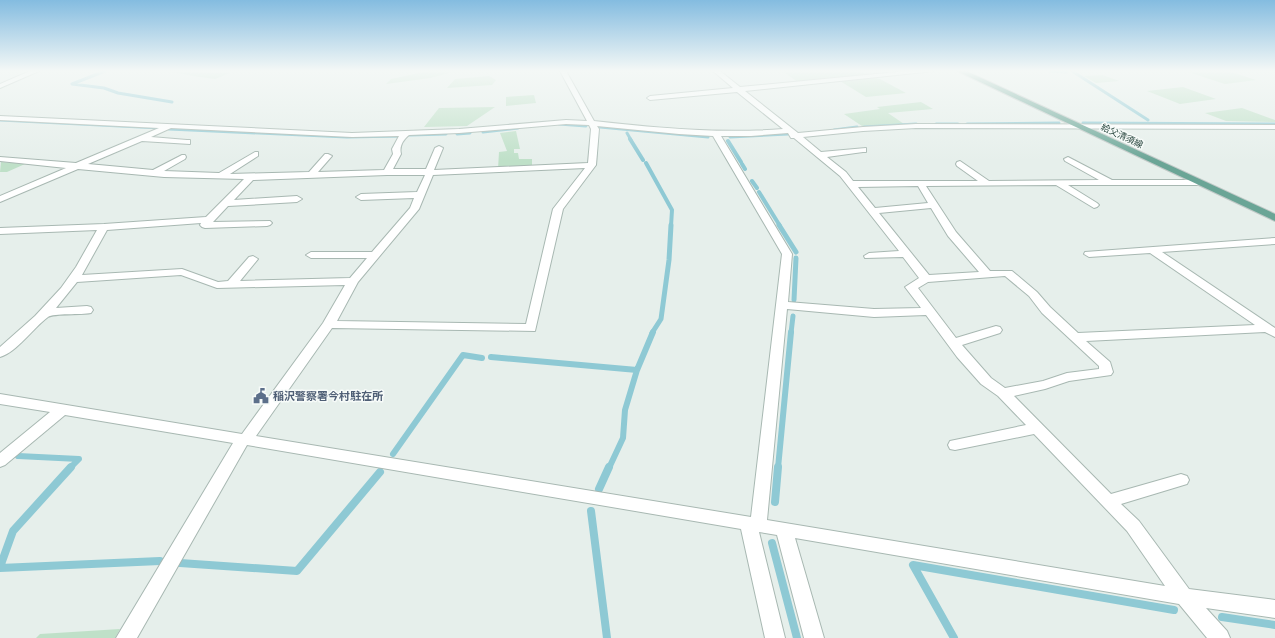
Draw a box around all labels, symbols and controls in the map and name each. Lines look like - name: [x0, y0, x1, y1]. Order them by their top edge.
- street label: 給父清須線: [1099, 121, 1146, 150]
- public building icon: 稲沢警察署今村駐在所: [252, 387, 270, 405]
- place label: 稲沢警察署今村駐在所: [273, 390, 383, 403]

